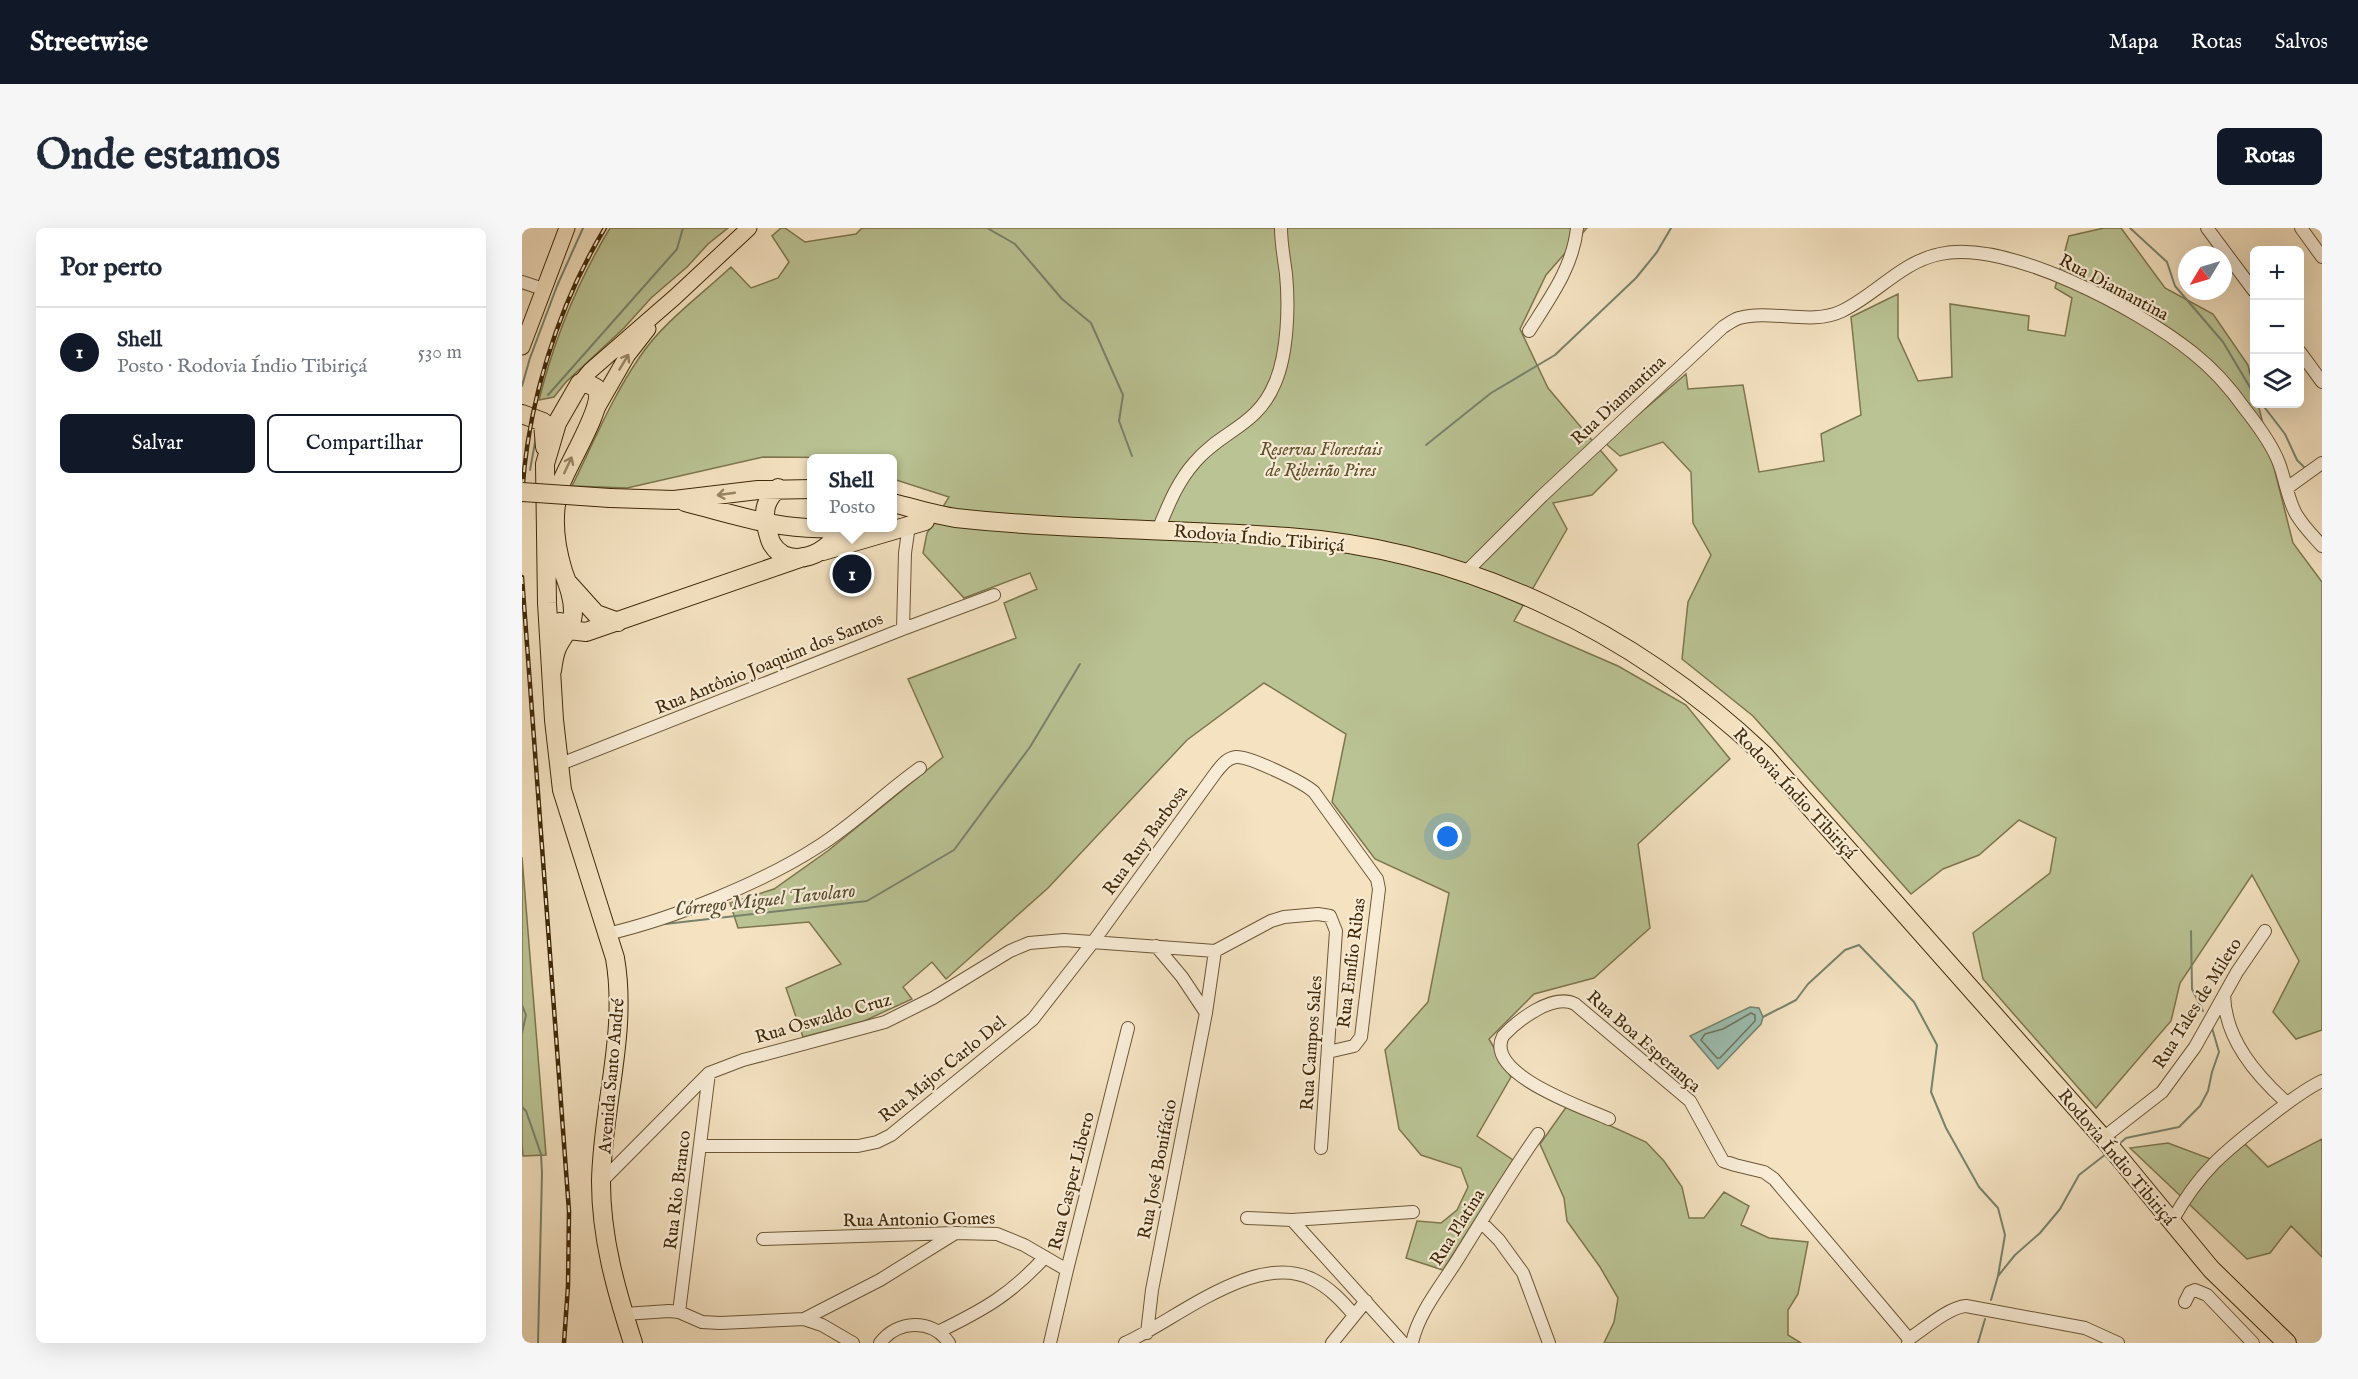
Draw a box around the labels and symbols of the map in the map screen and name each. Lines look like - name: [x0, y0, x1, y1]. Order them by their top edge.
- north arrow: [2178, 246, 2232, 300]
- street label: Rua Diamantina: [2054, 250, 2172, 327]
- street label: Rua Diamantina: [1567, 351, 1671, 451]
- one-way arrow: [618, 354, 630, 371]
- park label: Reservas Florestais de Ribeirão Pires: [1260, 439, 1383, 483]
- one-way arrow: [563, 456, 575, 474]
- one-way arrow: [717, 489, 736, 500]
- street label: Rodovia Índio Tibiriçá: [1173, 519, 1346, 558]
- pin: 1: [832, 552, 872, 596]
- street label: Rua Antônio Joaquim dos Santos: [652, 608, 887, 721]
- street label: Rodovia Índio Tibiriçá: [1727, 722, 1862, 865]
- street label: Rua Ruy Barbosa: [1099, 781, 1194, 900]
- your location: [1433, 822, 1462, 851]
- water label: Córrego Miguel Tavolaro: [674, 879, 857, 923]
- street label: Rua Emílio Ribas: [1333, 897, 1372, 1030]
- street label: Rua Tales de Mileto: [2149, 934, 2248, 1073]
- street label: Rua Campos Sales: [1296, 975, 1329, 1111]
- street label: Rua Boa Esperança: [1581, 986, 1705, 1098]
- street label: Rua Oswaldo Cruz: [753, 989, 894, 1050]
- street label: Avenida Santo André: [594, 997, 631, 1156]
- street label: Rua Major Carlo Del: [875, 1012, 1011, 1129]
- street label: Rodovia Índio Tibiriçá: [2052, 1084, 2181, 1231]
- street label: Rua José Bonifácio: [1134, 1097, 1183, 1241]
- street label: Rua Casper Libero: [1044, 1109, 1101, 1253]
- street label: Rua Rio Branco: [660, 1129, 697, 1251]
- street label: Rua Platina: [1426, 1185, 1491, 1270]
- street label: Rua Antonio Gomes: [843, 1208, 995, 1233]

